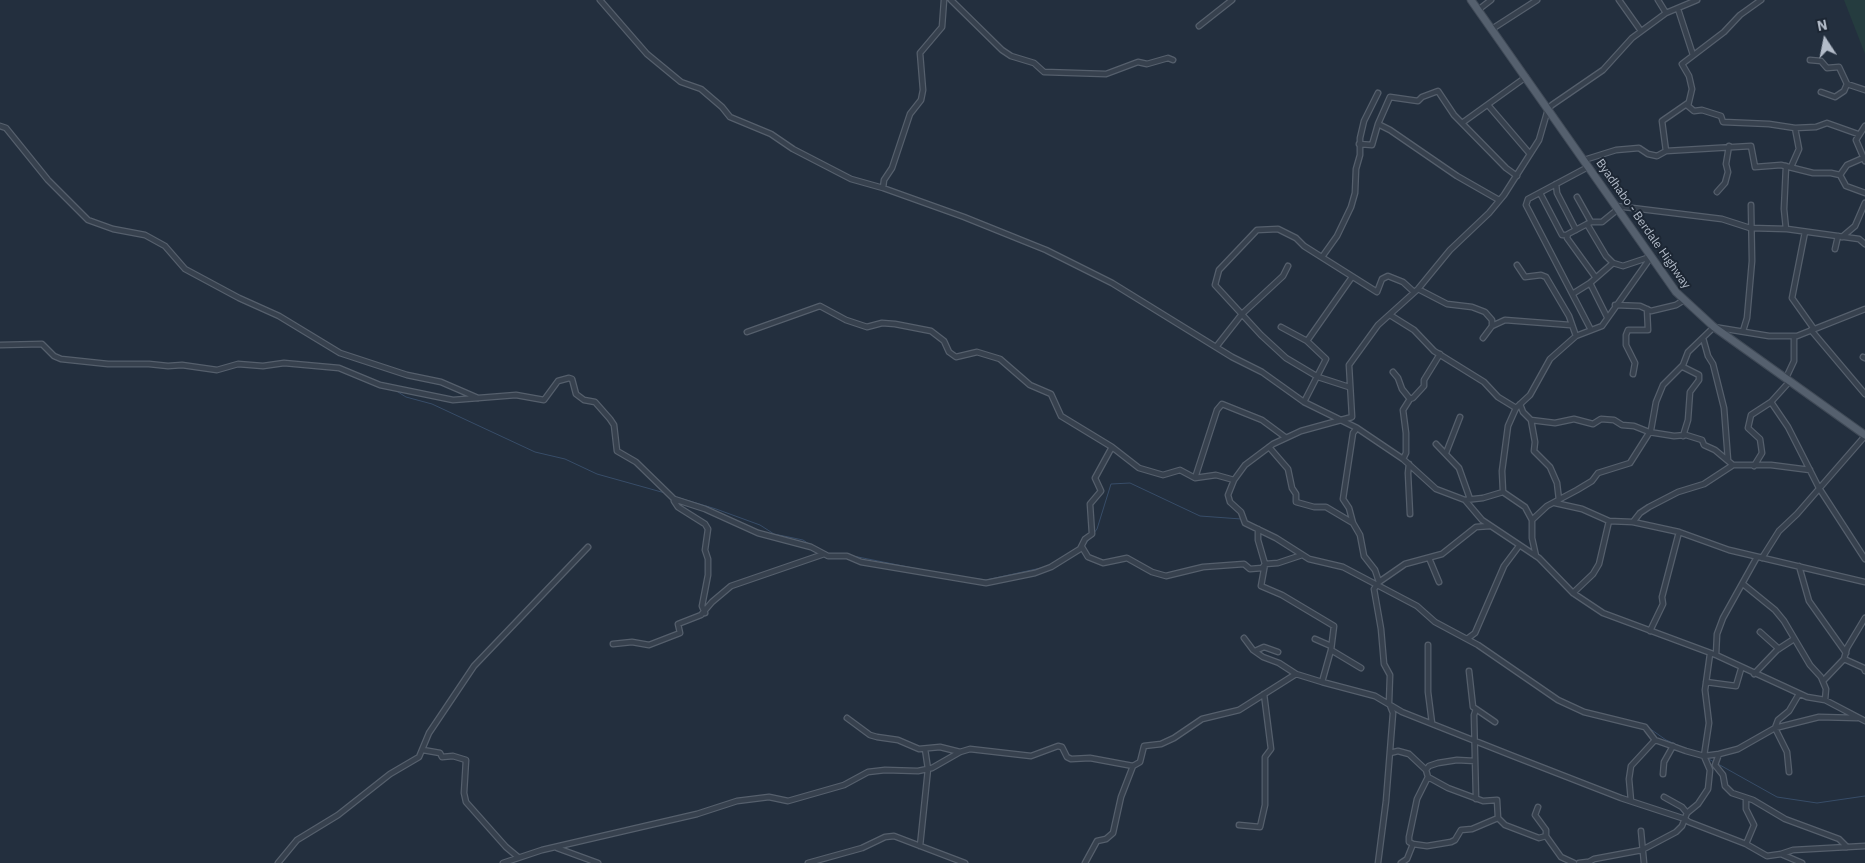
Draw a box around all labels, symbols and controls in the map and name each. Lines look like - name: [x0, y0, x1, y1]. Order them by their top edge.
- north arrow: [1800, 15, 1850, 65]
- text: N: [1815, 15, 1829, 35]
- street label: Byadhabo - Berdale Highway: [1593, 156, 1693, 292]

